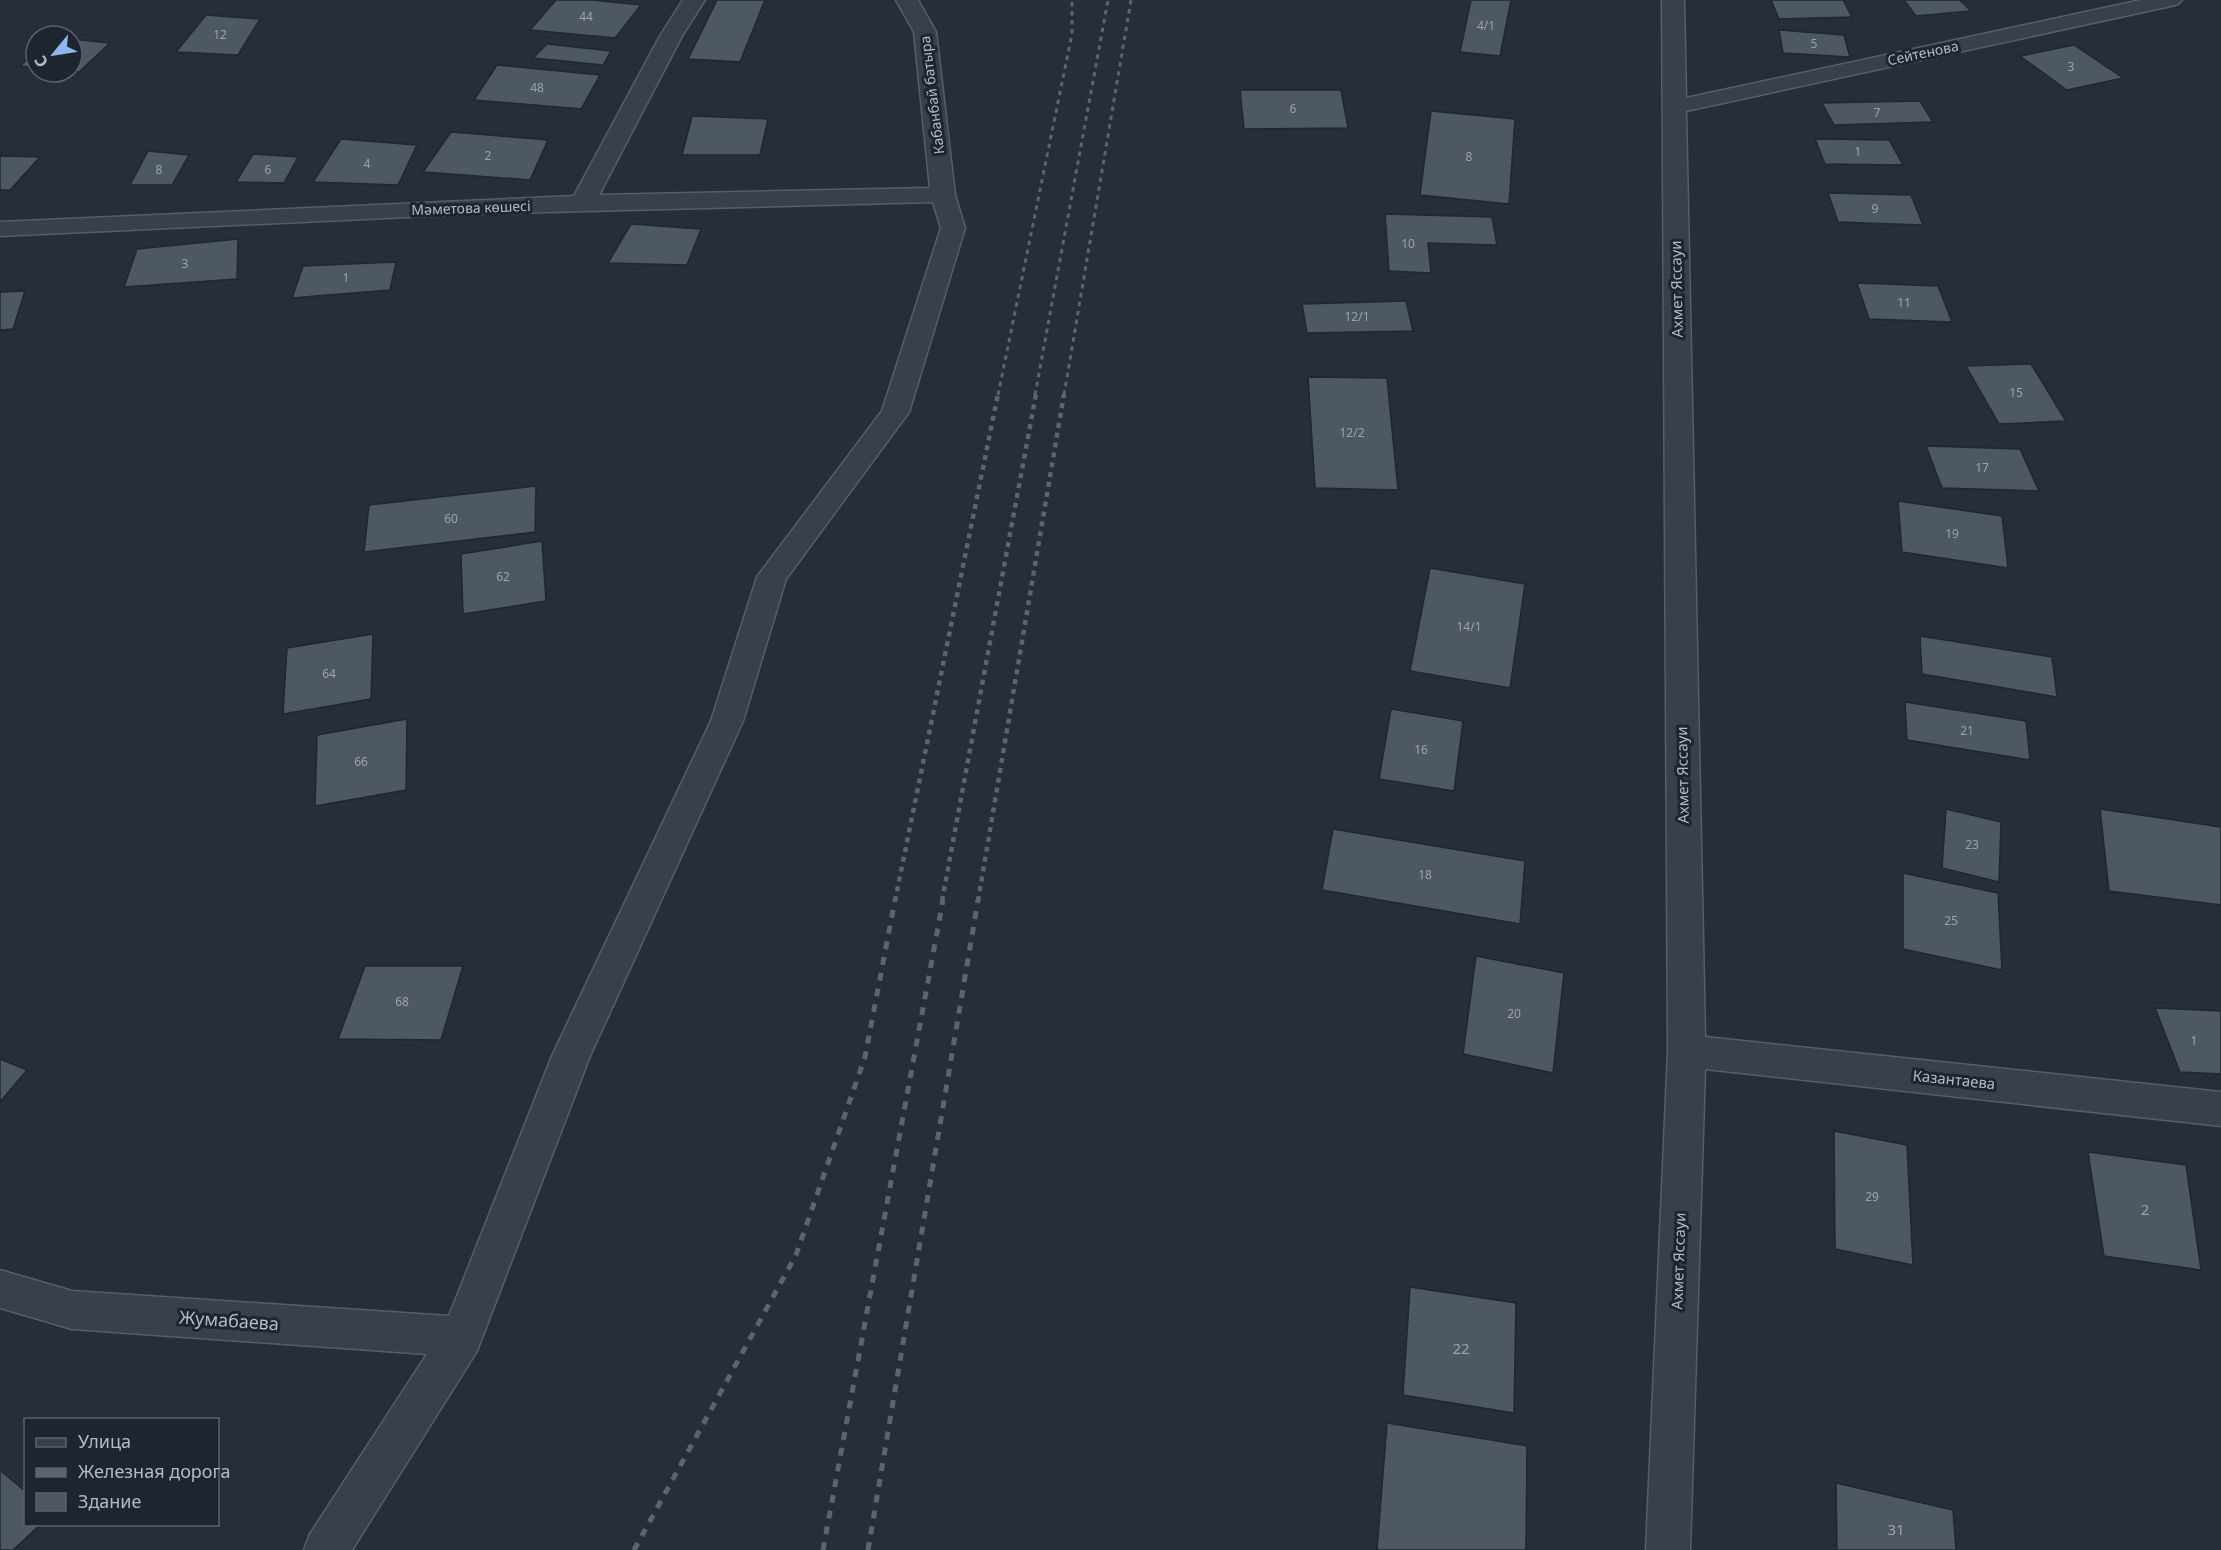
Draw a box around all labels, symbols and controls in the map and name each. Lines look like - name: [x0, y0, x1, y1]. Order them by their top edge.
- house number: 44: [579, 8, 593, 25]
- house number: 4/1: [1477, 17, 1495, 34]
- north arrow: [24, 24, 84, 84]
- house number: 12: [213, 26, 227, 43]
- street label: Кабанбай батыра: [915, 35, 948, 155]
- house number: 5: [1811, 35, 1818, 52]
- street label: Сейтенова: [1886, 36, 1960, 69]
- text: С: [29, 52, 53, 71]
- house number: 3: [2068, 58, 2075, 75]
- house number: 48: [530, 79, 544, 96]
- house number: 6: [1290, 100, 1297, 117]
- house number: 7: [1874, 104, 1881, 121]
- house number: 1: [1855, 143, 1861, 160]
- house number: 2: [485, 147, 492, 164]
- house number: 8: [1466, 148, 1473, 165]
- house number: 4: [364, 155, 371, 172]
- house number: 8: [156, 161, 163, 178]
- house number: 6: [265, 161, 272, 178]
- street label: Мәметова көшесі: [411, 196, 531, 219]
- house number: 9: [1872, 200, 1879, 217]
- house number: 10: [1401, 235, 1415, 252]
- street label: Ахмет Яссауи: [1665, 240, 1687, 338]
- house number: 3: [182, 255, 189, 272]
- house number: 1: [343, 269, 349, 286]
- house number: 11: [1897, 294, 1911, 311]
- house number: 12/1: [1344, 308, 1370, 325]
- house number: 15: [2009, 384, 2023, 401]
- house number: 12/2: [1339, 424, 1365, 441]
- house number: 17: [1975, 459, 1989, 476]
- house number: 60: [444, 510, 458, 527]
- house number: 19: [1945, 525, 1959, 542]
- house number: 62: [496, 568, 510, 585]
- house number: 14/1: [1456, 618, 1482, 635]
- house number: 64: [322, 665, 336, 682]
- house number: 21: [1960, 722, 1974, 739]
- street label: Ахмет Яссауи: [1671, 726, 1693, 824]
- house number: 16: [1414, 741, 1428, 758]
- house number: 66: [354, 753, 368, 770]
- house number: 23: [1965, 836, 1979, 853]
- house number: 18: [1418, 866, 1432, 883]
- house number: 25: [1944, 912, 1958, 929]
- house number: 68: [395, 993, 409, 1010]
- house number: 20: [1507, 1005, 1521, 1022]
- house number: 1: [2191, 1032, 2197, 1049]
- street label: Казантаева: [1912, 1065, 1996, 1093]
- house number: 29: [1865, 1188, 1879, 1205]
- house number: 2: [2141, 1199, 2149, 1219]
- street label: Ахмет Яссауи: [1666, 1212, 1690, 1310]
- street label: Жумабаева: [178, 1305, 280, 1335]
- house number: 22: [1452, 1338, 1470, 1358]
- legend: [24, 1418, 219, 1526]
- text: Улица: [78, 1429, 131, 1453]
- text: Железная дорога: [78, 1459, 230, 1483]
- text: Здание: [78, 1489, 142, 1513]
- house number: 31: [1887, 1519, 1905, 1539]

